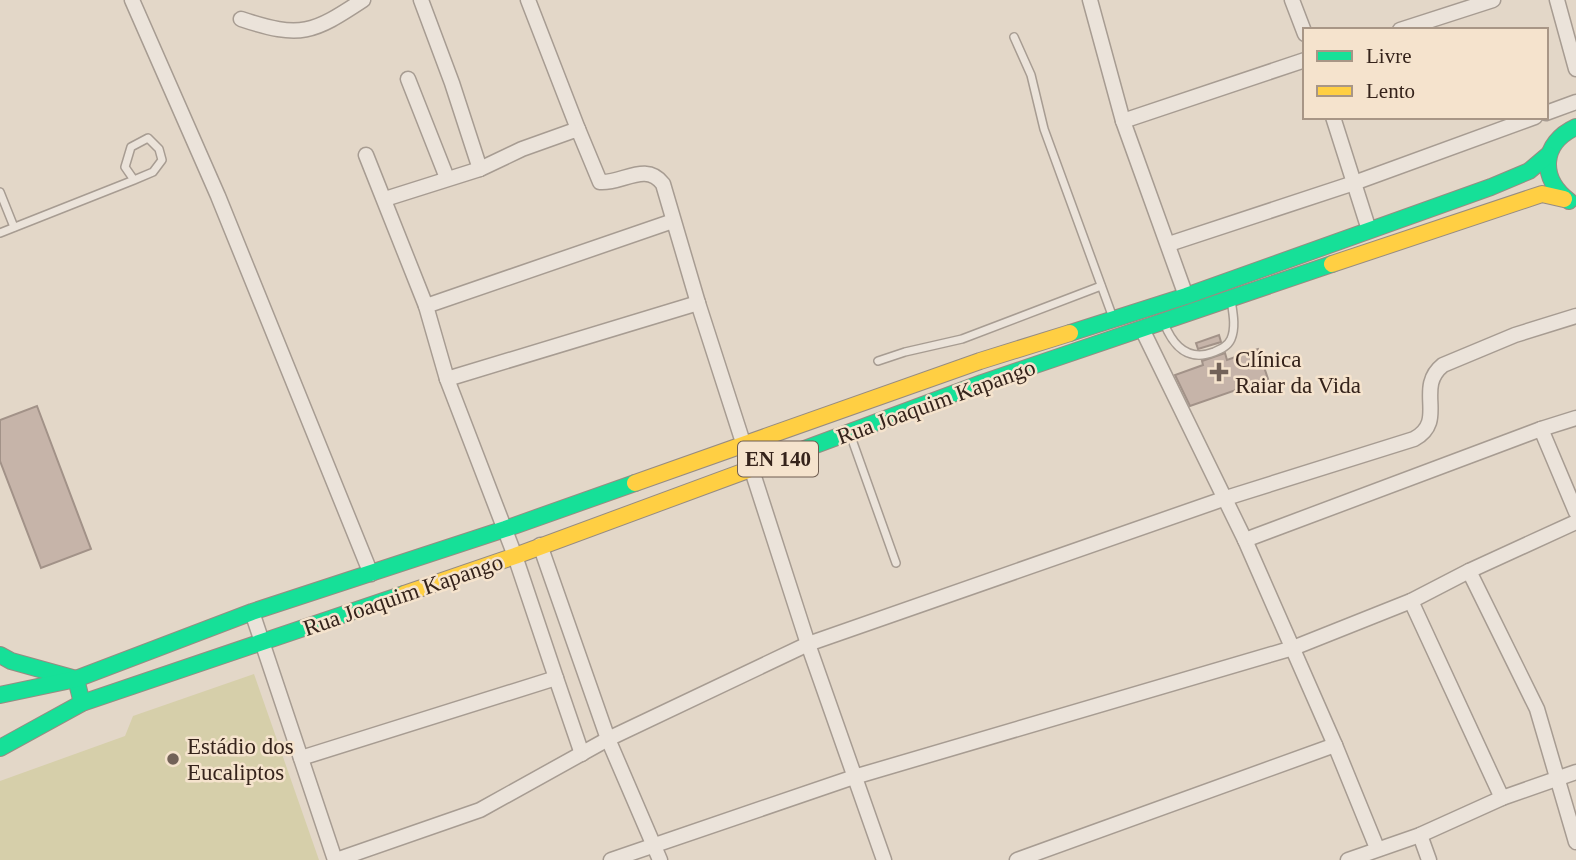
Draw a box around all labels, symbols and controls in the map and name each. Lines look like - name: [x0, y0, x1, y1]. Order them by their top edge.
- legend: [1303, 28, 1548, 119]
- text: Livre: [1366, 44, 1411, 68]
- text: Lento: [1366, 79, 1415, 103]
- place label: Clínica Raiar da Vida: [1235, 347, 1361, 398]
- street label: Rua Joaquim Kapango: [833, 354, 1039, 450]
- marker: Clínica Raiar da Vida: [1209, 362, 1229, 382]
- road number: EN 140: [738, 442, 818, 476]
- street label: Rua Joaquim Kapango: [300, 549, 506, 641]
- place label: Estádio dos Eucaliptos: [187, 734, 294, 785]
- marker: Estádio dos Eucaliptos: [165, 751, 181, 767]

